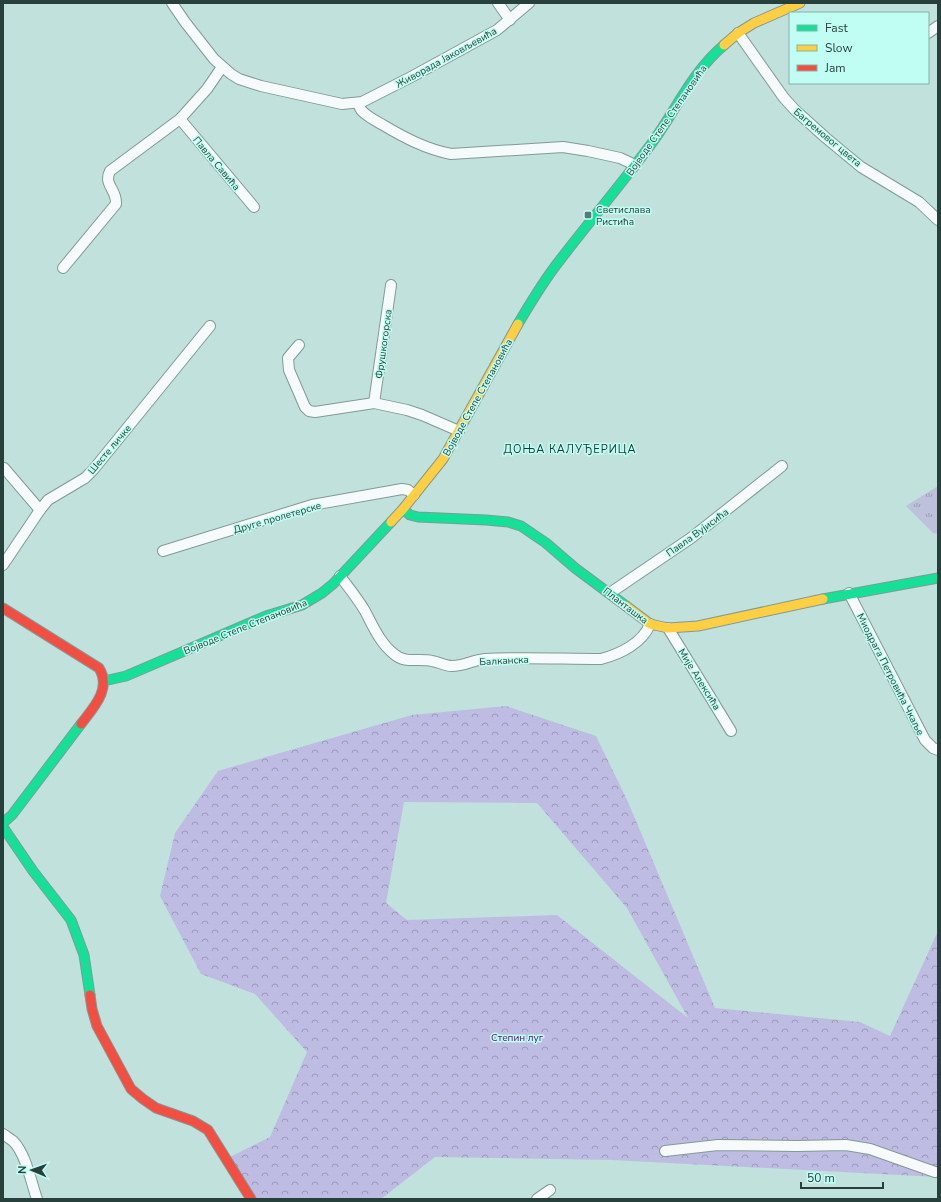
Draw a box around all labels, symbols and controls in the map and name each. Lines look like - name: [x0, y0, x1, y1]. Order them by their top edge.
- legend: [789, 12, 929, 84]
- text: Fast: [825, 20, 848, 36]
- street label: Живорада Јаковљевића: [393, 24, 499, 92]
- text: Slow: [825, 40, 853, 56]
- text: Jam: [824, 60, 846, 76]
- street label: Војводе Степе Степановића: [623, 62, 710, 179]
- street label: Багремовог цвета: [790, 105, 864, 170]
- street label: Павла Савића: [189, 134, 243, 194]
- place label: Светислава Ристића: [596, 203, 651, 229]
- marker: Светислава Ристића: [583, 210, 593, 220]
- street label: Фрушкогорска: [372, 309, 396, 380]
- street label: Војводе Степе Степановића: [440, 336, 516, 459]
- street label: Шесте личке: [85, 422, 135, 477]
- district label: ДОЊА КАЛУЂЕРИЦА: [503, 442, 637, 457]
- street label: Друге пролетерске: [232, 499, 323, 537]
- street label: Павла Вујисића: [663, 505, 732, 560]
- street label: Планташка: [600, 584, 651, 627]
- street label: Војводе Степе Степановића: [182, 596, 309, 658]
- street label: Миодрага Петровића Чкаље: [853, 611, 927, 738]
- street label: Мије Алексића: [675, 646, 724, 713]
- street label: Балканска: [479, 653, 529, 669]
- park label: Степин луг: [491, 1031, 544, 1045]
- north arrow: [12, 1150, 52, 1190]
- scale bar: [801, 1164, 883, 1190]
- text: N: [15, 1165, 30, 1174]
- text: 50 m: [807, 1170, 835, 1186]

